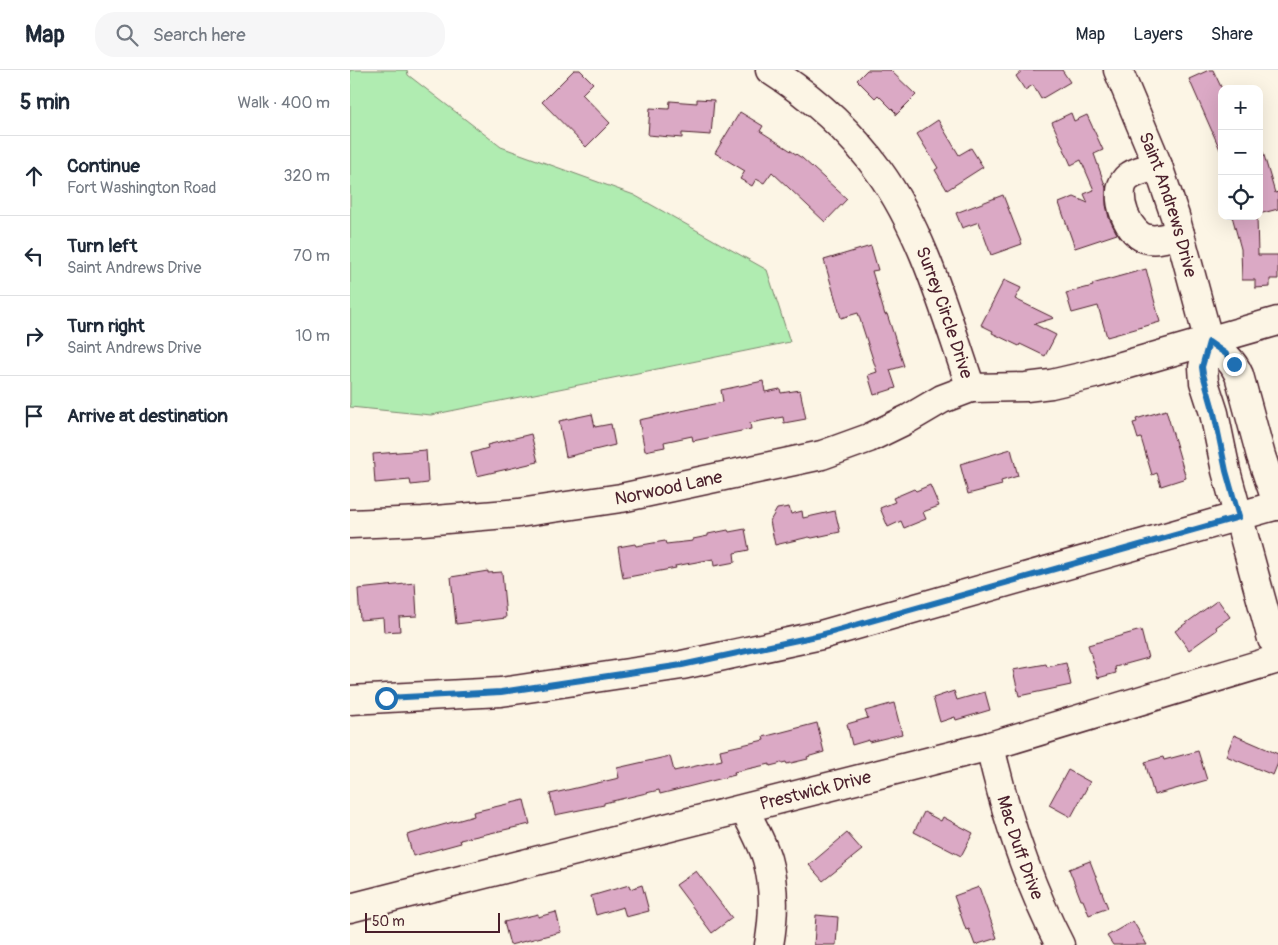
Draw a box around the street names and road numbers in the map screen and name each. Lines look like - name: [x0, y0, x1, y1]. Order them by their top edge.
- street label: Saint Andrews Drive: [1134, 129, 1203, 280]
- street label: Surrey Circle Drive: [911, 243, 978, 381]
- street label: Norwood Lane: [613, 465, 725, 510]
- street label: Prestwick Drive: [757, 765, 874, 815]
- street label: Mac Duff Drive: [992, 793, 1049, 903]

